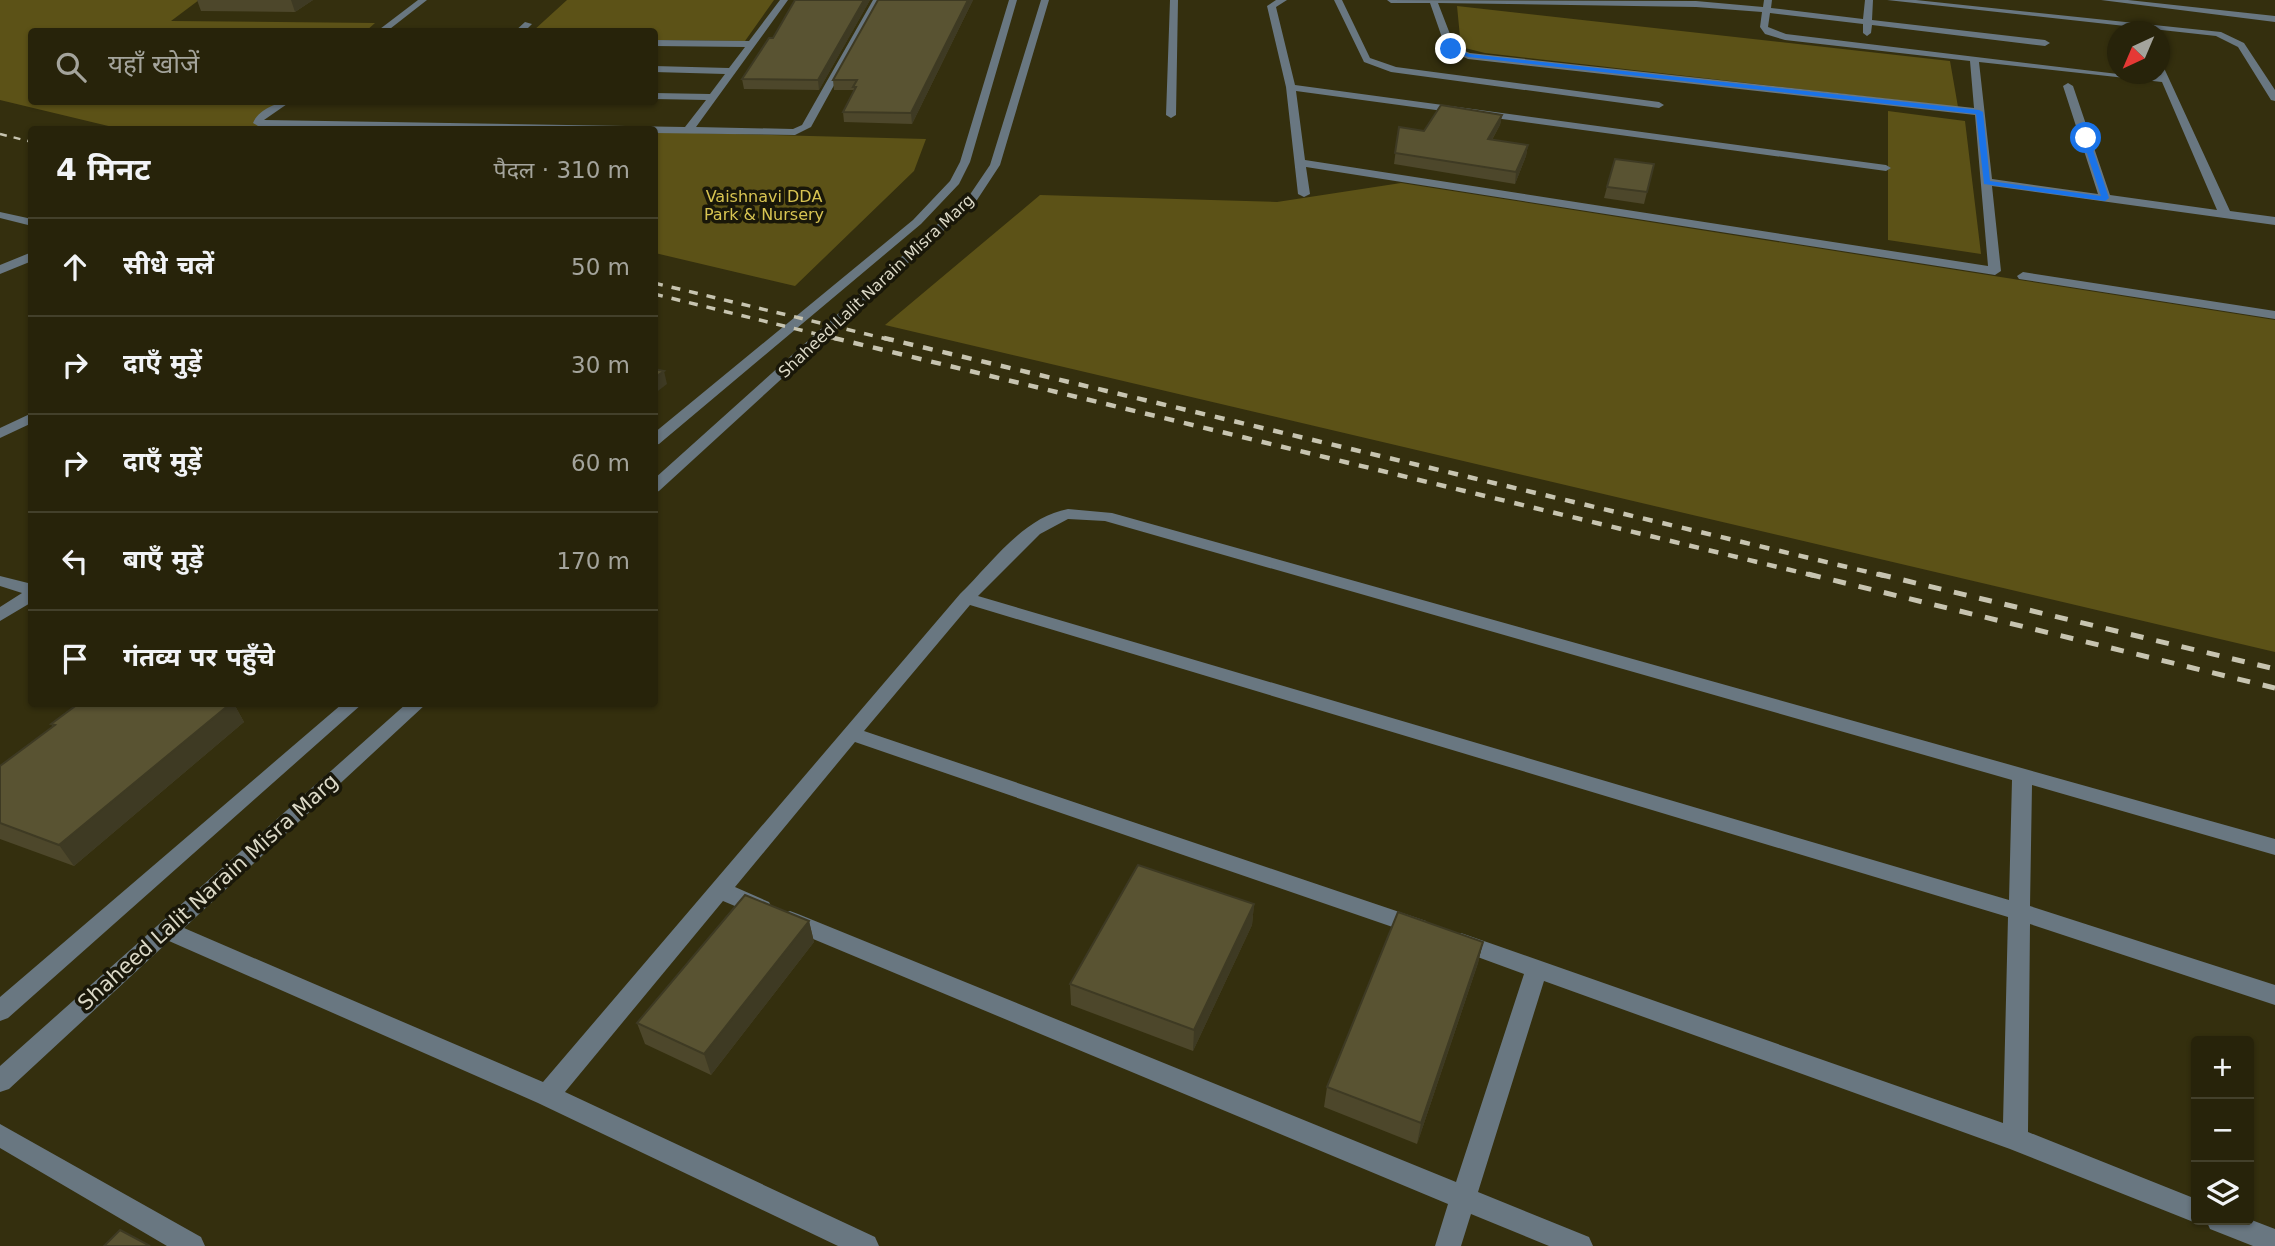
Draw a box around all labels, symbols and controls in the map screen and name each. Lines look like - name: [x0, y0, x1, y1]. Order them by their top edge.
- north arrow: [2107, 21, 2170, 84]
- search box: [28, 28, 658, 105]
- route end: [1435, 33, 1466, 64]
- icon: search: [52, 48, 90, 86]
- text: यहाँ खोजें: [108, 49, 199, 79]
- route start: [2070, 122, 2101, 153]
- text: 4 मिनट: [56, 152, 150, 187]
- text: पैदल · 310 m: [494, 157, 630, 183]
- park label: Vaishnavi DDA Park & Nursery: [704, 187, 824, 224]
- street label: Shaheed Lalit Narain Misra Marg: [774, 190, 978, 382]
- icon: ahead: [56, 248, 94, 286]
- text: सीधे चलें: [123, 250, 214, 280]
- text: 50 m: [571, 254, 630, 280]
- icon: right: [56, 346, 94, 384]
- text: दाएँ मुड़ें: [123, 348, 202, 378]
- text: 30 m: [571, 352, 630, 378]
- icon: right: [56, 444, 94, 482]
- text: दाएँ मुड़ें: [123, 446, 202, 476]
- text: 60 m: [571, 450, 630, 476]
- icon: left: [56, 542, 94, 580]
- text: बाएँ मुड़ें: [123, 544, 203, 574]
- text: 170 m: [556, 548, 630, 574]
- icon: arrive: [56, 640, 94, 678]
- text: गंतव्य पर पहुँचे: [123, 642, 275, 672]
- street label: Shaheed Lalit Narain Misra Marg: [73, 769, 343, 1015]
- map controls: [2191, 1036, 2254, 1225]
- button: +: [2191, 1036, 2254, 1099]
- button: −: [2191, 1099, 2254, 1162]
- button: layers: [2191, 1162, 2254, 1225]

